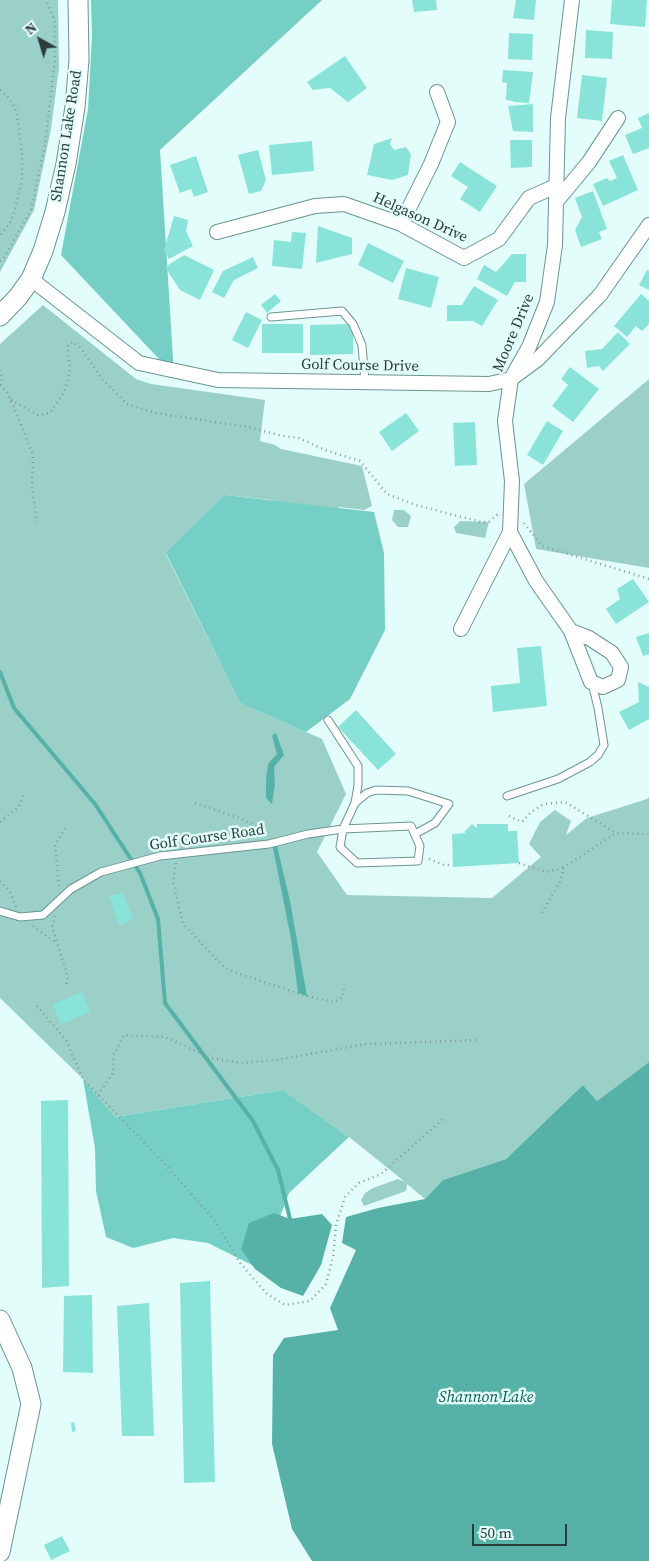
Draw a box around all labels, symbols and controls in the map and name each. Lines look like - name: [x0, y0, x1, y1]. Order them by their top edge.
- north arrow: [15, 15, 65, 65]
- text: N: [20, 17, 41, 39]
- street label: Shannon Lake Road: [48, 69, 86, 203]
- street label: Helgason Drive: [370, 189, 470, 247]
- street label: Moore Drive: [489, 291, 539, 375]
- street label: Golf Course Drive: [301, 356, 419, 376]
- street label: Golf Course Road: [148, 821, 266, 855]
- water label: Shannon Lake: [439, 1388, 533, 1408]
- scale bar: [474, 1514, 569, 1546]
- text: 50 m: [480, 1522, 512, 1543]

